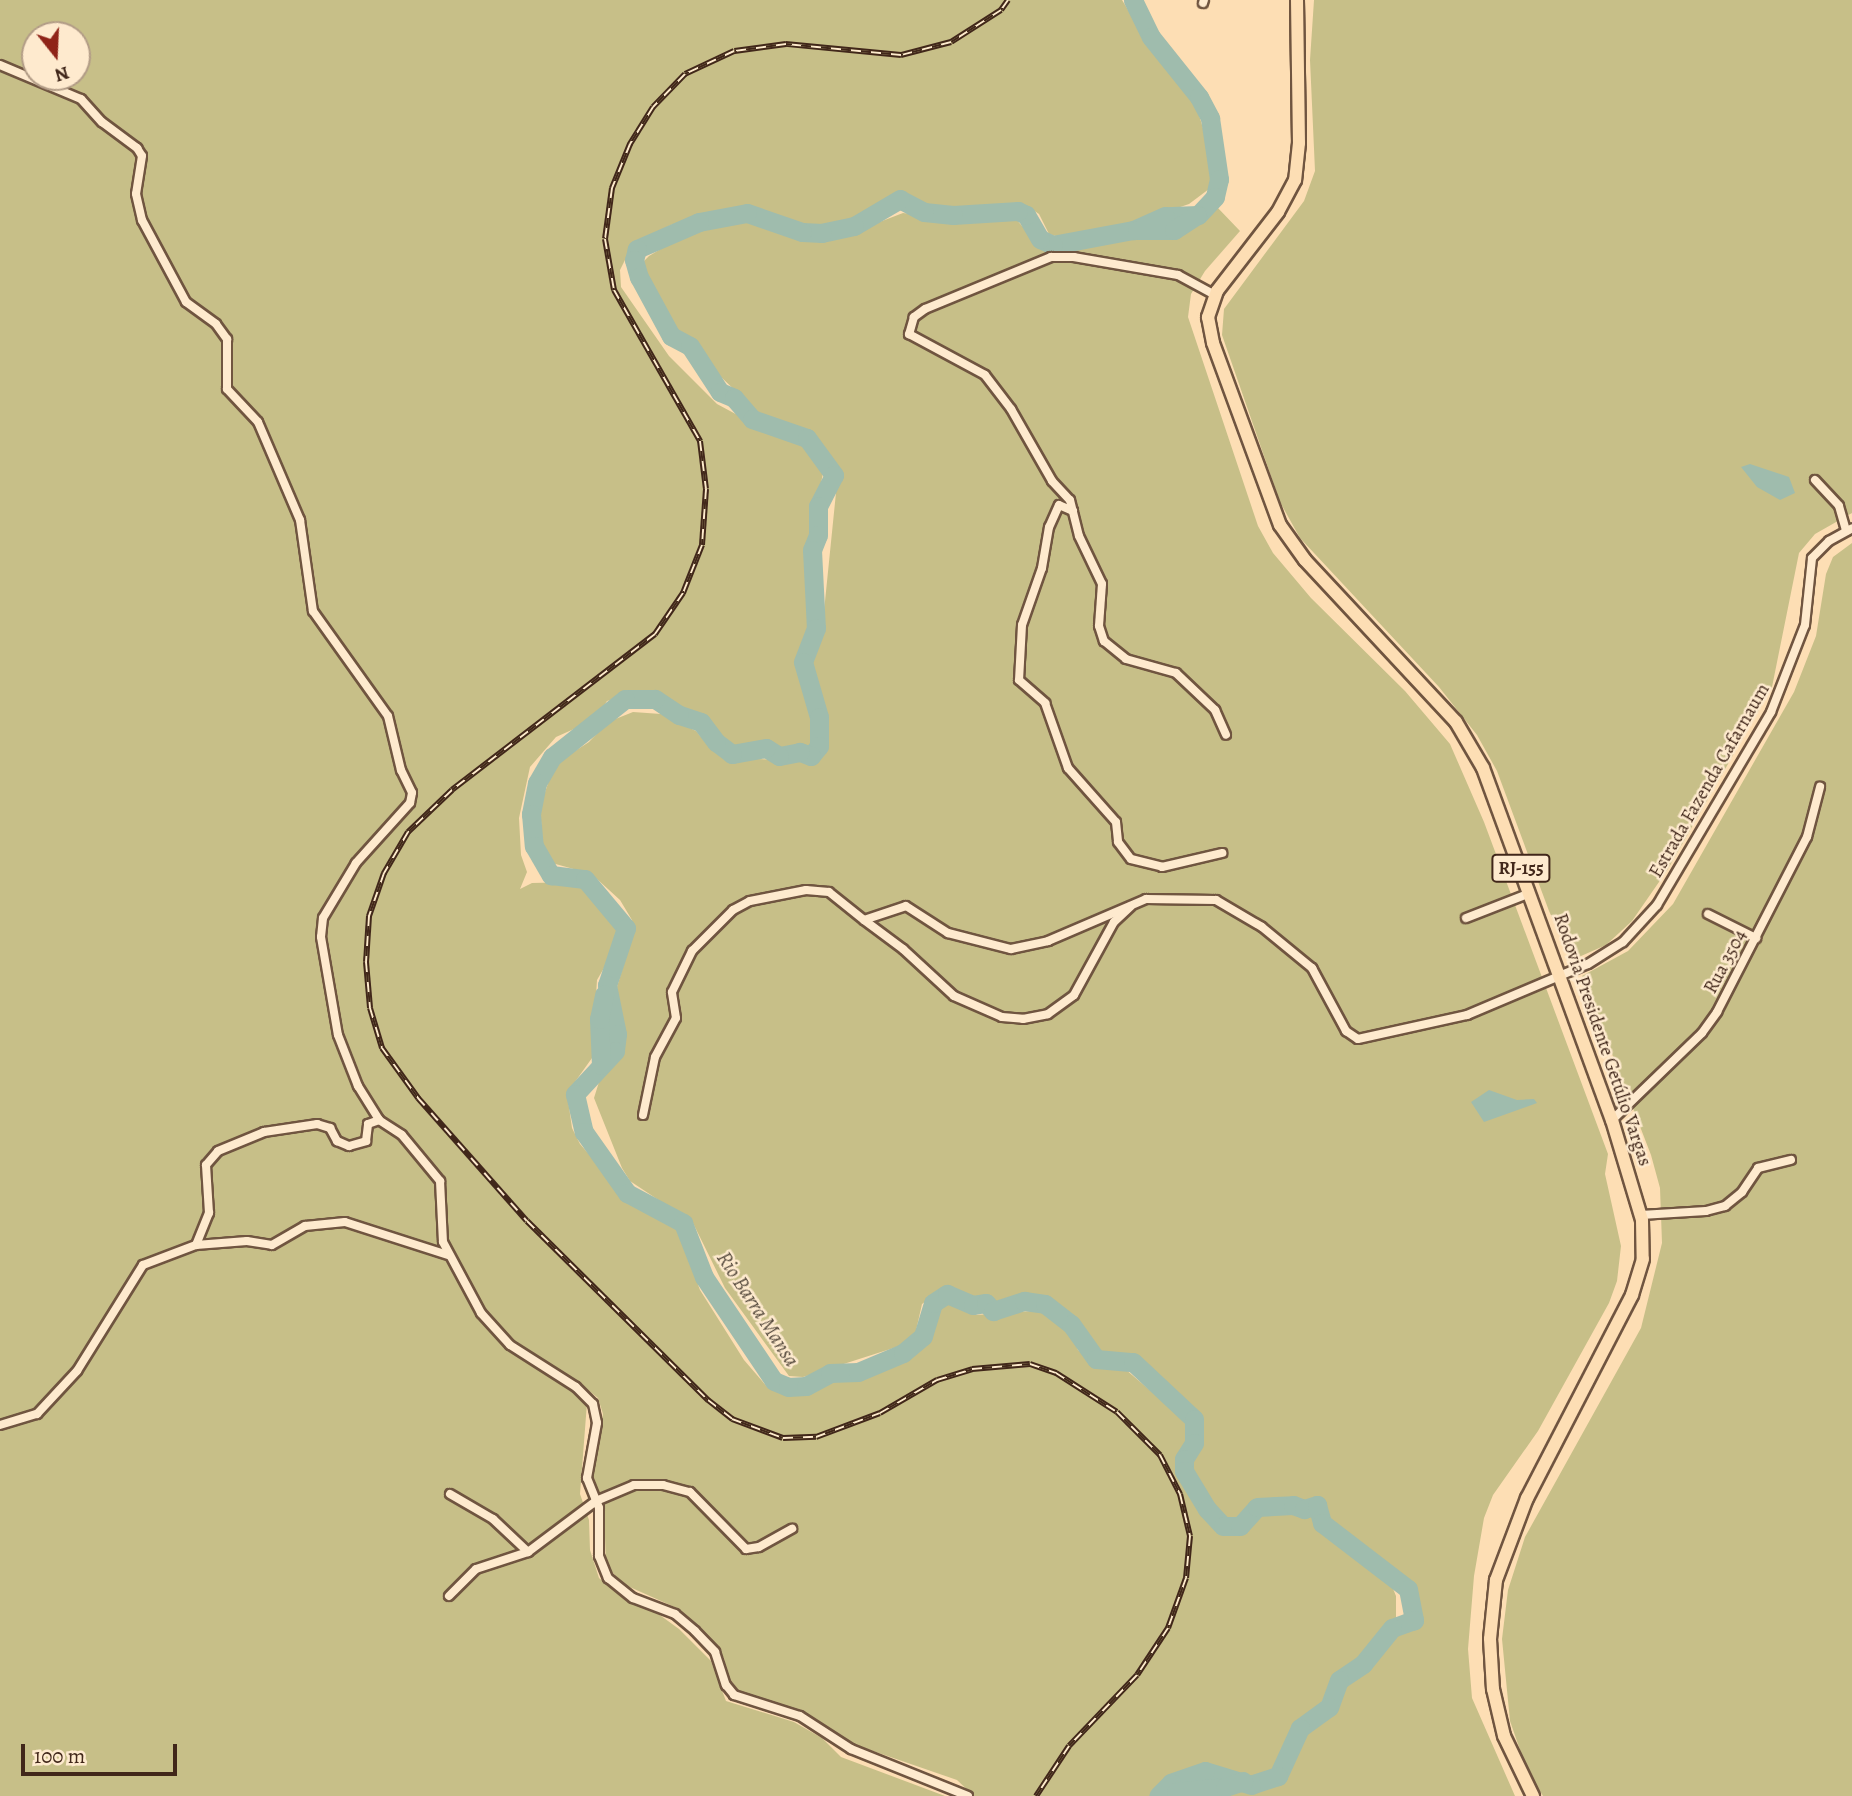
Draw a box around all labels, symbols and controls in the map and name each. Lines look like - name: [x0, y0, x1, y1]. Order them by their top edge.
- north arrow: [21, 21, 91, 91]
- text: N: [51, 60, 72, 89]
- street label: Estrada Fazenda Cafarnaum: [1645, 680, 1775, 882]
- road number: RJ-155: [1491, 854, 1551, 882]
- street label: Rodovia Presidente Getúlio Vargas: [1548, 911, 1656, 1169]
- street label: Rua 3504: [1700, 926, 1752, 998]
- water label: Rio Barra Mansa: [711, 1247, 805, 1371]
- scale bar: [24, 1730, 180, 1774]
- text: 100 m: [34, 1742, 85, 1770]

